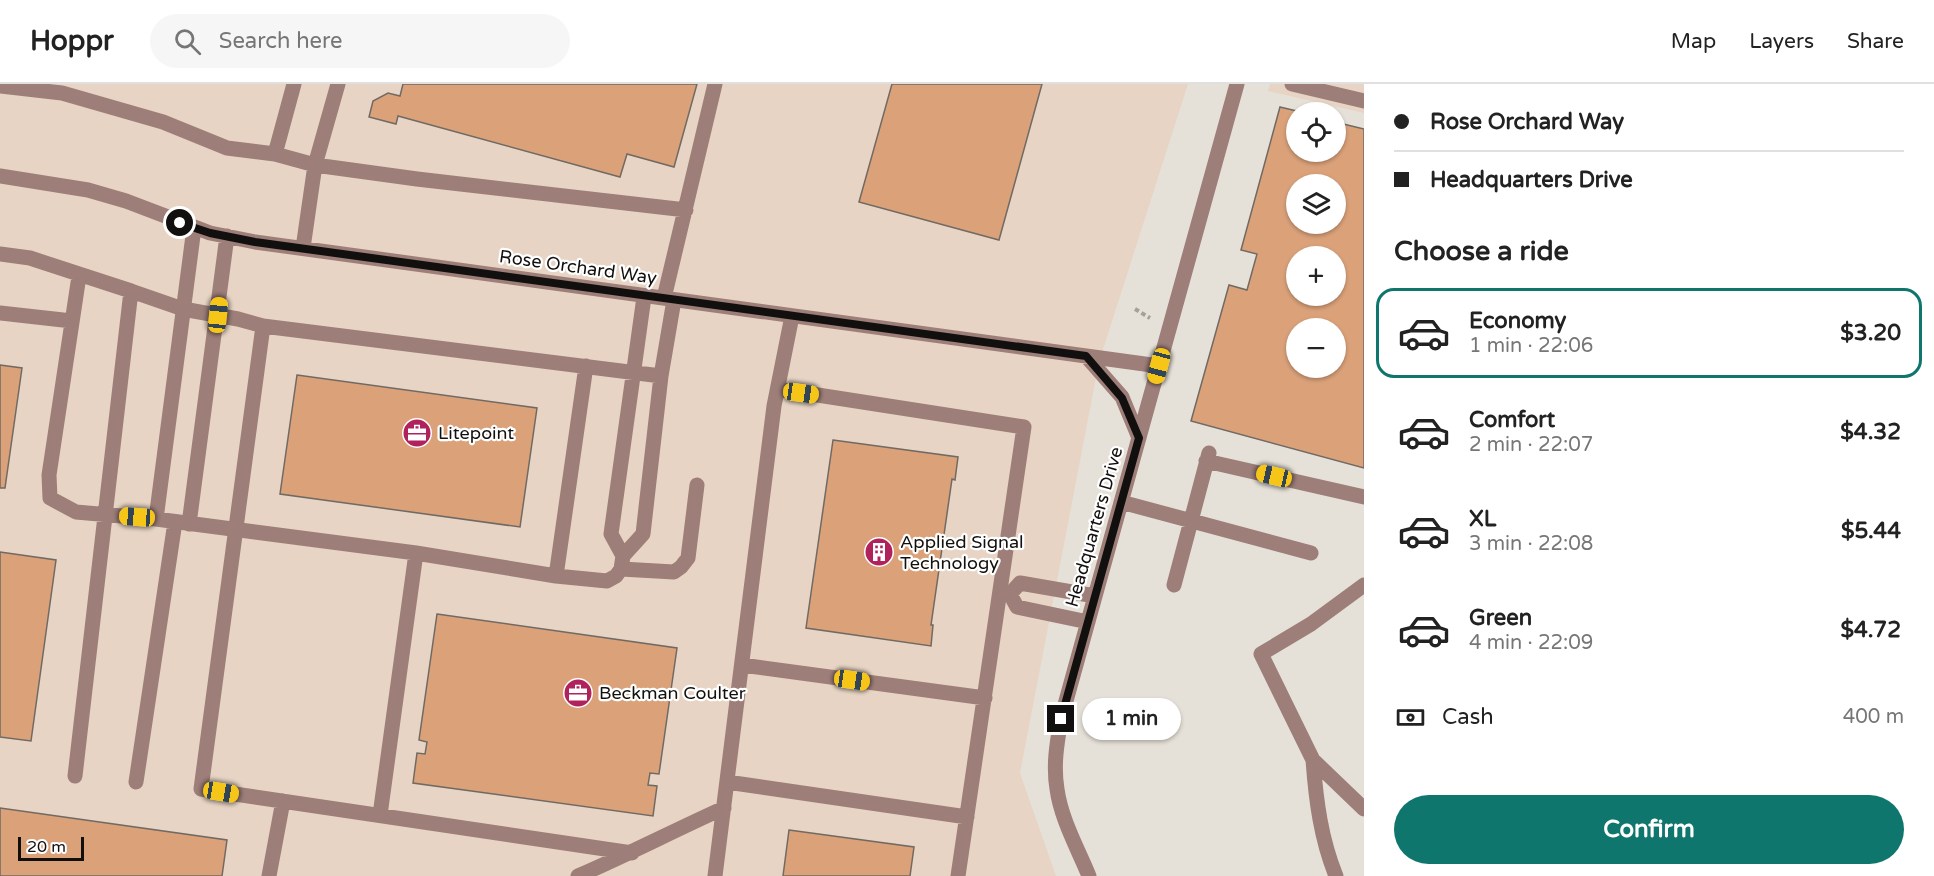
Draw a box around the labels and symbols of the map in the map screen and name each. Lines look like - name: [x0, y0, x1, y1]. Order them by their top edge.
- route start: [166, 209, 193, 236]
- street label: Rose Orchard Way: [498, 245, 658, 289]
- car: [207, 296, 229, 334]
- car: [1146, 346, 1172, 386]
- car: [782, 382, 820, 404]
- office icon: Litepoint: [401, 417, 433, 449]
- place label: Litepoint: [438, 422, 514, 444]
- street label: Headquarters Drive: [1061, 444, 1127, 610]
- car: [1254, 463, 1294, 489]
- car: [118, 507, 156, 527]
- place label: Applied Signal Technology: [900, 531, 1024, 574]
- building icon: Applied Signal Technology: [863, 536, 895, 568]
- car: [833, 669, 871, 691]
- office icon: Beckman Coulter: [562, 677, 594, 709]
- place label: Beckman Coulter: [599, 682, 746, 704]
- callout: 1 min: [1082, 698, 1181, 740]
- route end: [1047, 705, 1074, 732]
- car: [202, 780, 240, 804]
- scale bar: [18, 834, 84, 862]

